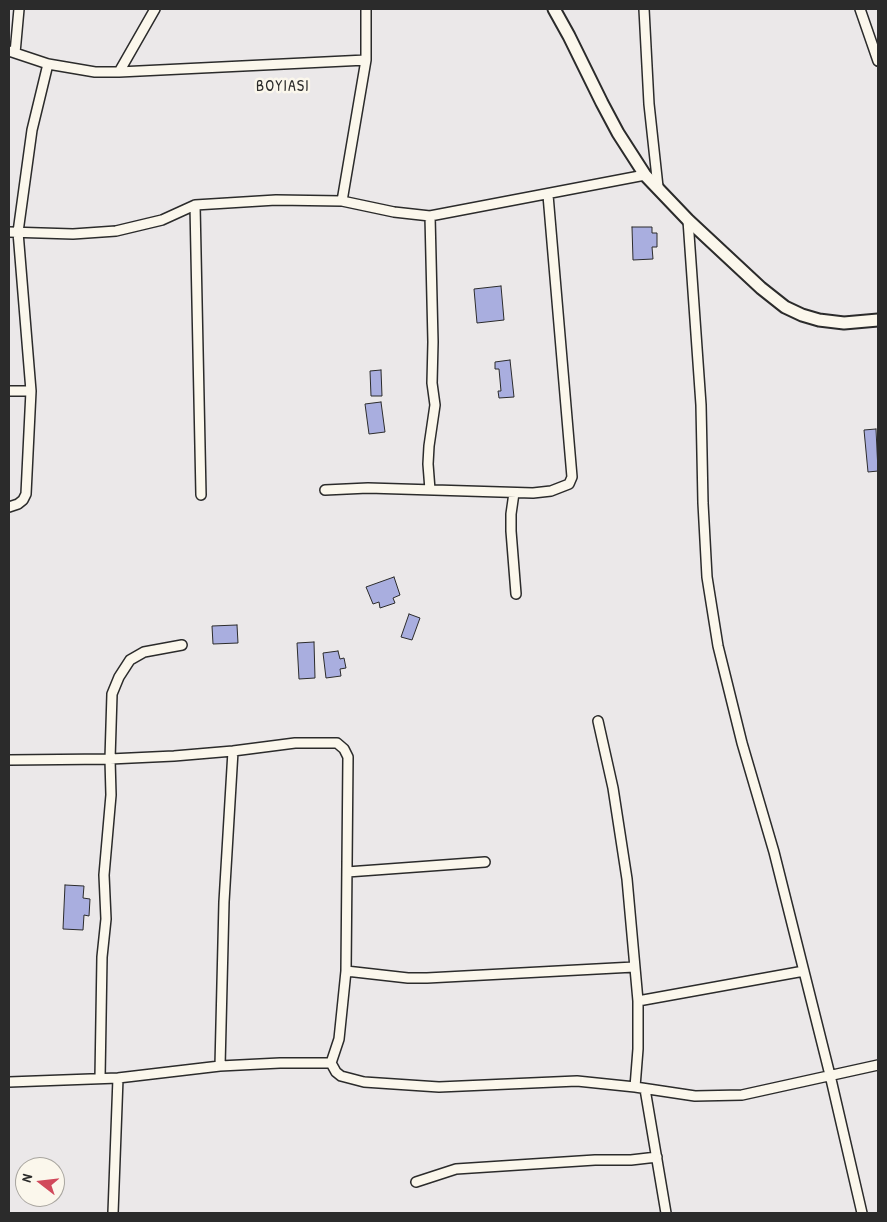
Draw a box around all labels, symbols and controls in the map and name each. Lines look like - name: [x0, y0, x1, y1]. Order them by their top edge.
- district label: BOYIASI: [255, 77, 311, 97]
- north arrow: [15, 1157, 65, 1207]
- text: N: [16, 1172, 36, 1184]

